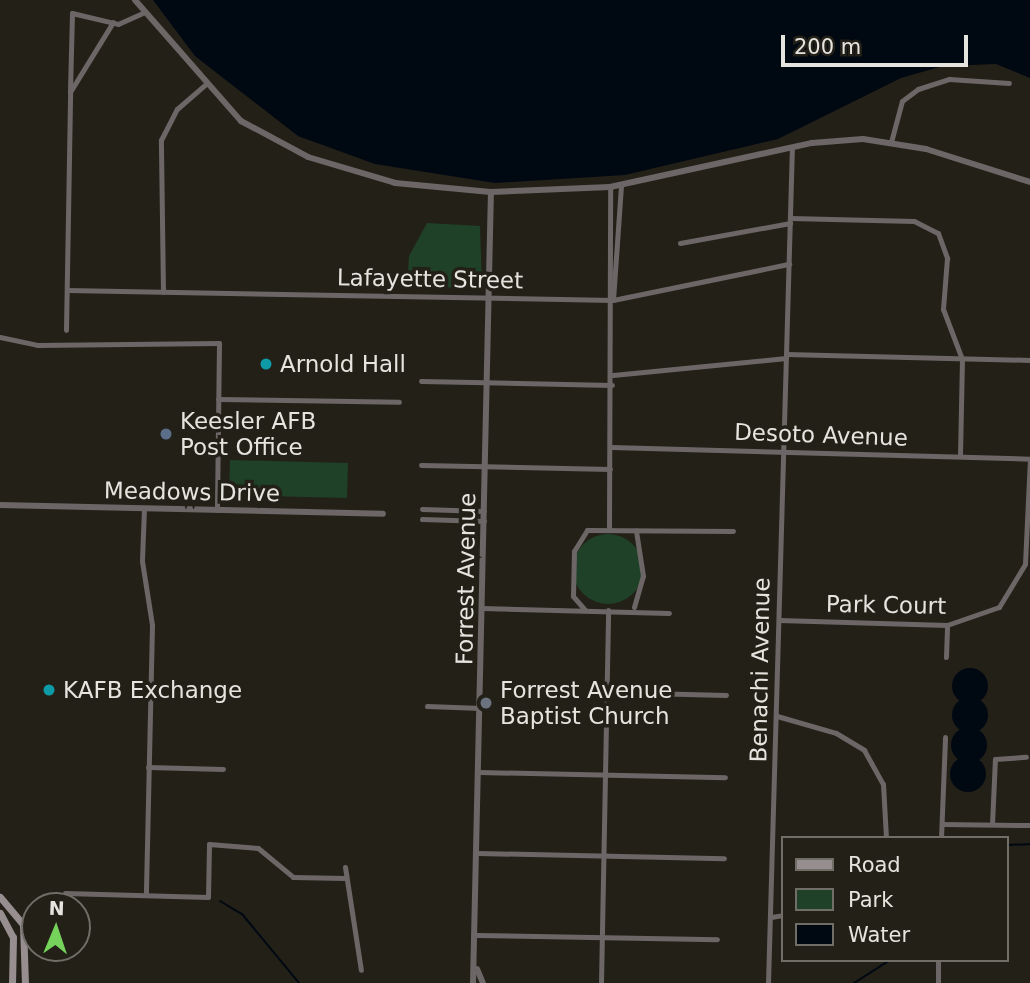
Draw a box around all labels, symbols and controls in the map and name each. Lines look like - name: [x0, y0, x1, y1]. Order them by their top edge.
- scale bar: [785, 21, 972, 65]
- text: 200 m: [794, 35, 861, 59]
- street label: Lafayette Street: [337, 264, 523, 294]
- place label: Arnold Hall: [280, 350, 406, 378]
- marker: Arnold Hall: [258, 356, 274, 372]
- place label: Keesler AFB Post Office: [180, 407, 316, 461]
- street label: Desoto Avenue: [734, 418, 908, 452]
- marker: Keesler AFB Post Office: [158, 426, 174, 442]
- street label: Meadows Drive: [104, 477, 280, 507]
- street label: Forrest Avenue: [451, 493, 481, 665]
- street label: Benachi Avenue: [745, 577, 775, 763]
- street label: Park Court: [826, 590, 946, 620]
- place label: KAFB Exchange: [63, 676, 242, 704]
- place label: Forrest Avenue Baptist Church: [500, 676, 672, 730]
- marker: KAFB Exchange: [41, 682, 57, 698]
- marker: Forrest Avenue Baptist Church: [478, 695, 494, 711]
- legend: [782, 836, 1009, 962]
- text: Road: [848, 853, 901, 877]
- text: Park: [848, 888, 893, 912]
- north arrow: [21, 892, 91, 962]
- text: N: [48, 897, 65, 919]
- text: Water: [848, 923, 910, 947]

